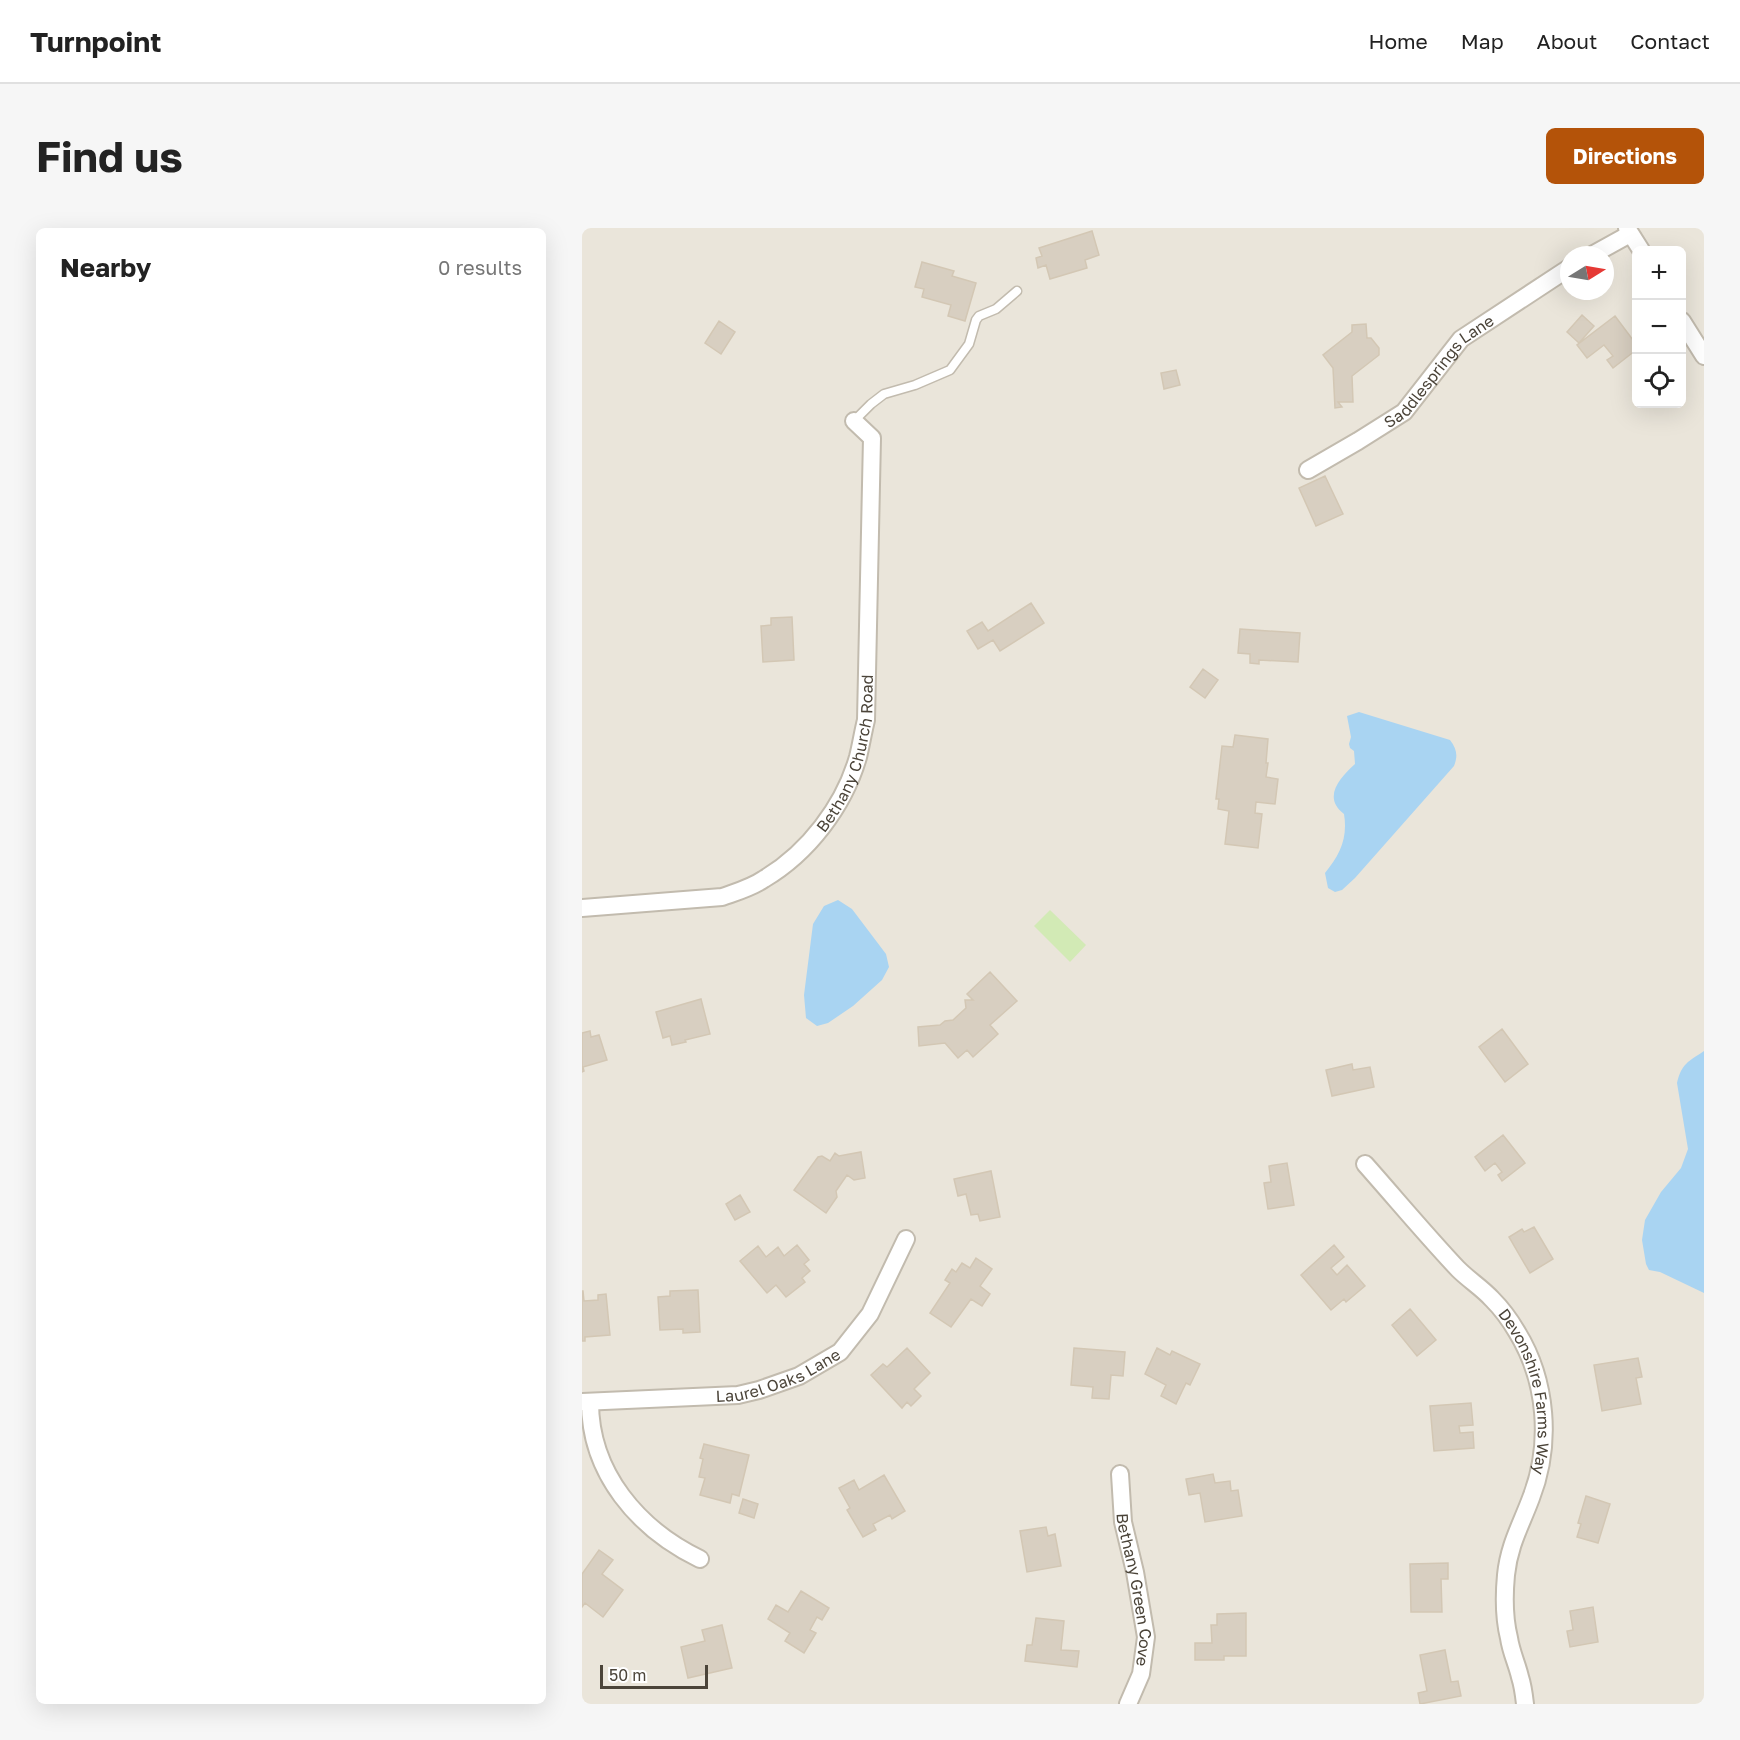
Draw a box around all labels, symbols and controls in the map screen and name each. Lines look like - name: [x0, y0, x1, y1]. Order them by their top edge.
- text: Turnpoint: [30, 25, 161, 58]
- text: Home: [1368, 28, 1428, 54]
- text: Map: [1461, 28, 1504, 54]
- text: About: [1537, 28, 1597, 54]
- text: Contact: [1630, 28, 1710, 54]
- button: Directions: [1546, 128, 1704, 184]
- text: Find us: [36, 131, 183, 181]
- north arrow: [1560, 246, 1614, 300]
- map controls: [1632, 246, 1686, 408]
- button: +: [1632, 246, 1686, 300]
- text: Nearby: [60, 252, 151, 283]
- text: 0 results: [438, 255, 522, 279]
- button: −: [1632, 300, 1686, 354]
- street label: Saddlesprings Lane: [1380, 310, 1497, 432]
- button: locate: [1632, 354, 1686, 408]
- street label: Bethany Church Road: [812, 674, 877, 836]
- street label: Devonshire Farms Way: [1494, 1304, 1554, 1477]
- street label: Laurel Oaks Lane: [715, 1344, 844, 1406]
- street label: Bethany Green Cove: [1112, 1512, 1156, 1667]
- scale bar: [600, 1662, 708, 1690]
- text: 50 m: [609, 1665, 646, 1685]

